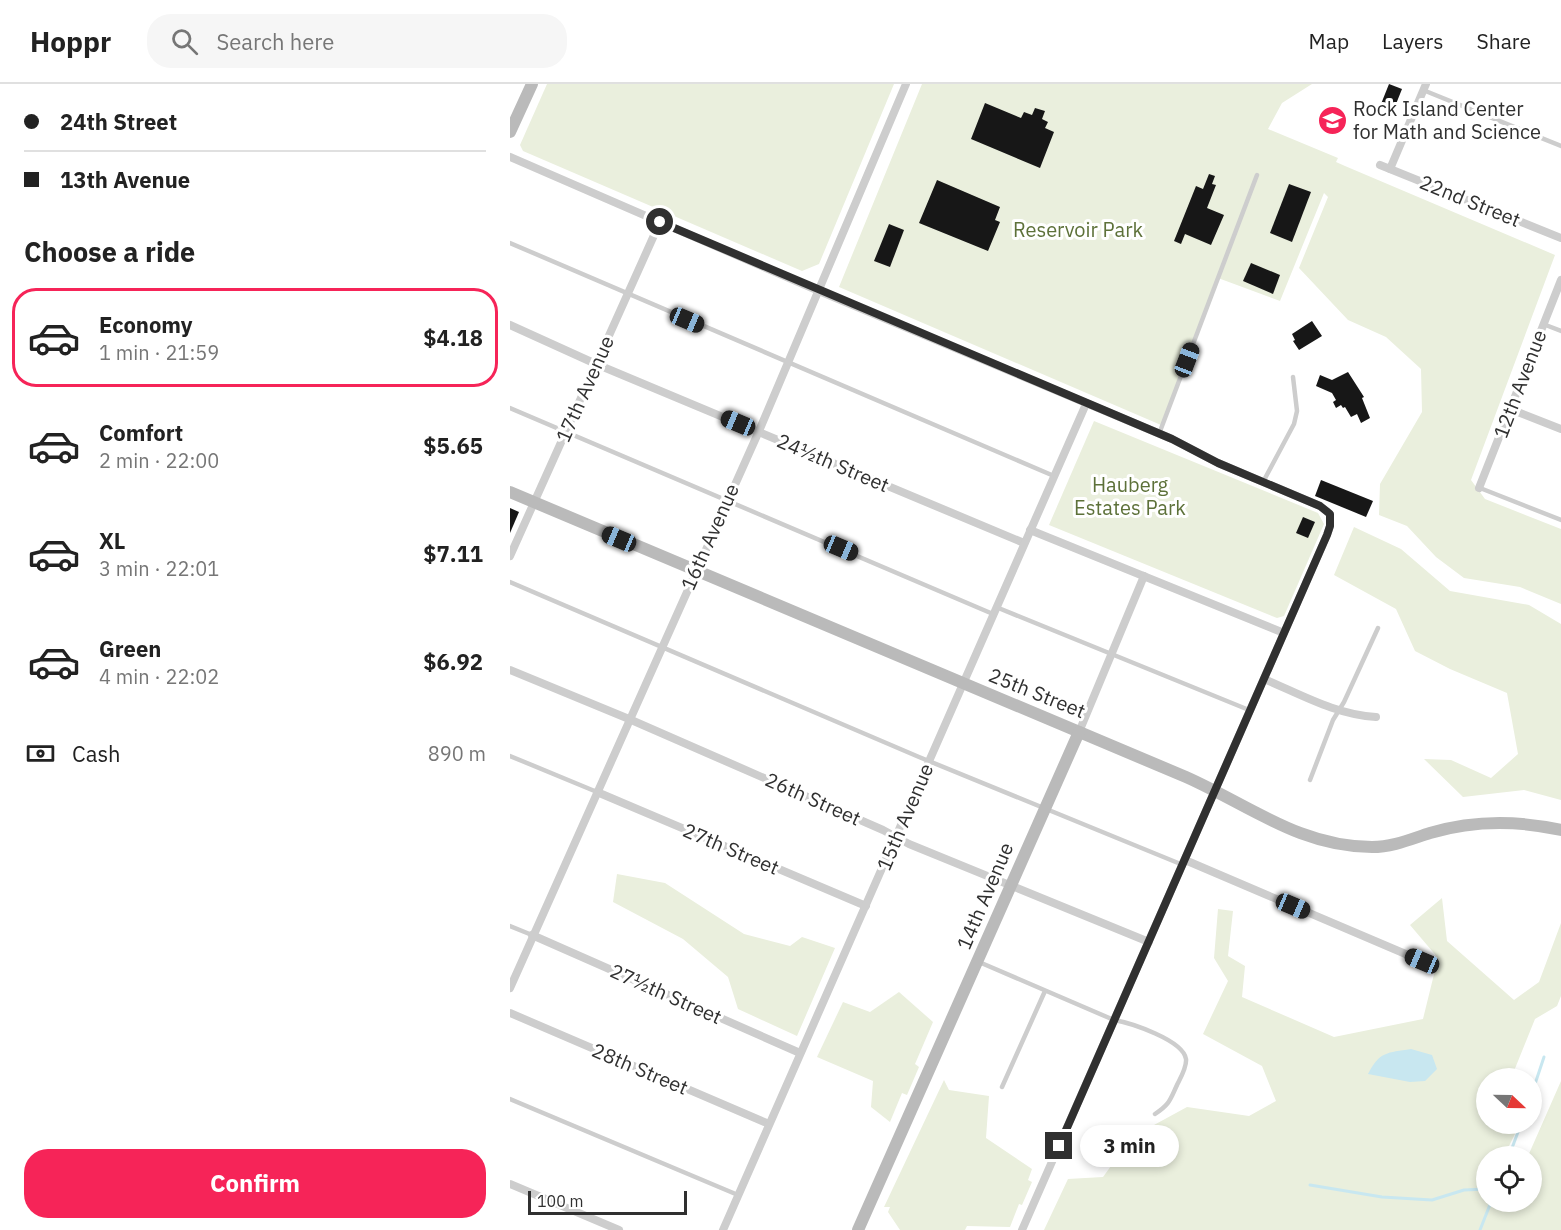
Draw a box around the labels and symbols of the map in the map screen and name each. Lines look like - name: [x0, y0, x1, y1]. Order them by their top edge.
- place label: Rock Island Center for Math and Science: [1353, 95, 1541, 145]
- school or university icon: Rock Island Center for Math and Science: [1316, 104, 1348, 136]
- street label: 22nd Street: [1416, 168, 1525, 233]
- route start: [646, 208, 673, 235]
- park label: Reservoir Park: [1013, 216, 1144, 243]
- car: [667, 305, 707, 335]
- street label: 12th Avenue: [1487, 326, 1553, 442]
- street label: 17th Avenue: [549, 331, 620, 446]
- car: [1172, 340, 1202, 380]
- car: [718, 408, 758, 438]
- street label: 24½th Street: [773, 427, 893, 498]
- park label: Hauberg Estates Park: [1074, 471, 1186, 521]
- street label: 16th Avenue: [674, 479, 745, 594]
- car: [599, 524, 639, 554]
- car: [821, 533, 861, 563]
- street label: 25th Street: [985, 661, 1090, 724]
- street label: 15th Avenue: [870, 759, 939, 874]
- street label: 26th Street: [761, 765, 865, 832]
- street label: 27th Street: [679, 816, 783, 881]
- street label: 14th Avenue: [950, 838, 1019, 953]
- car: [1273, 891, 1313, 921]
- car: [1402, 946, 1442, 976]
- street label: 27½th Street: [606, 957, 726, 1030]
- street label: 28th Street: [588, 1036, 692, 1101]
- north arrow: [1476, 1068, 1542, 1134]
- callout: 3 min: [1080, 1125, 1179, 1167]
- route end: [1045, 1132, 1072, 1159]
- scale bar: [528, 1188, 687, 1216]

